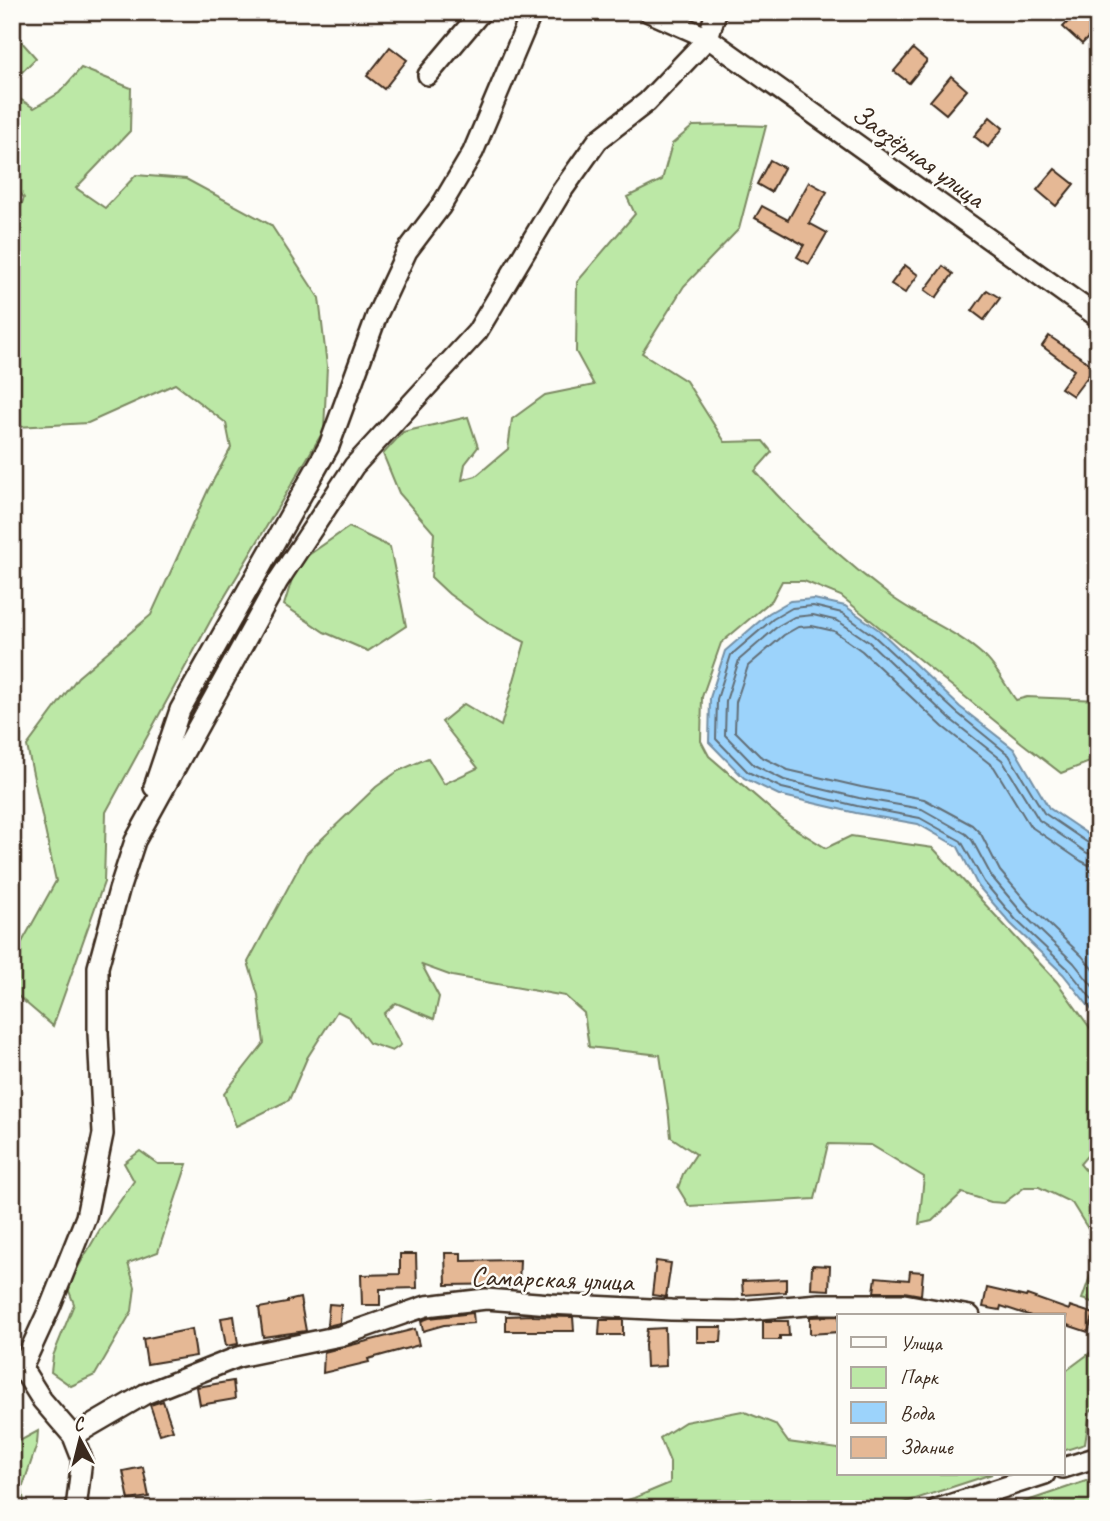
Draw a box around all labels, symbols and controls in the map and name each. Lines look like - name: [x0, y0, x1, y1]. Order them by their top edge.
- street label: Заозёрная улица: [845, 96, 993, 217]
- street label: Самарская улица: [470, 1258, 636, 1299]
- legend: [837, 1314, 1064, 1476]
- text: Улица: [900, 1330, 943, 1356]
- text: Парк: [900, 1364, 940, 1390]
- text: Вода: [900, 1400, 936, 1426]
- north arrow: [46, 1406, 116, 1476]
- text: С: [72, 1411, 87, 1437]
- text: Здание: [900, 1434, 954, 1460]

